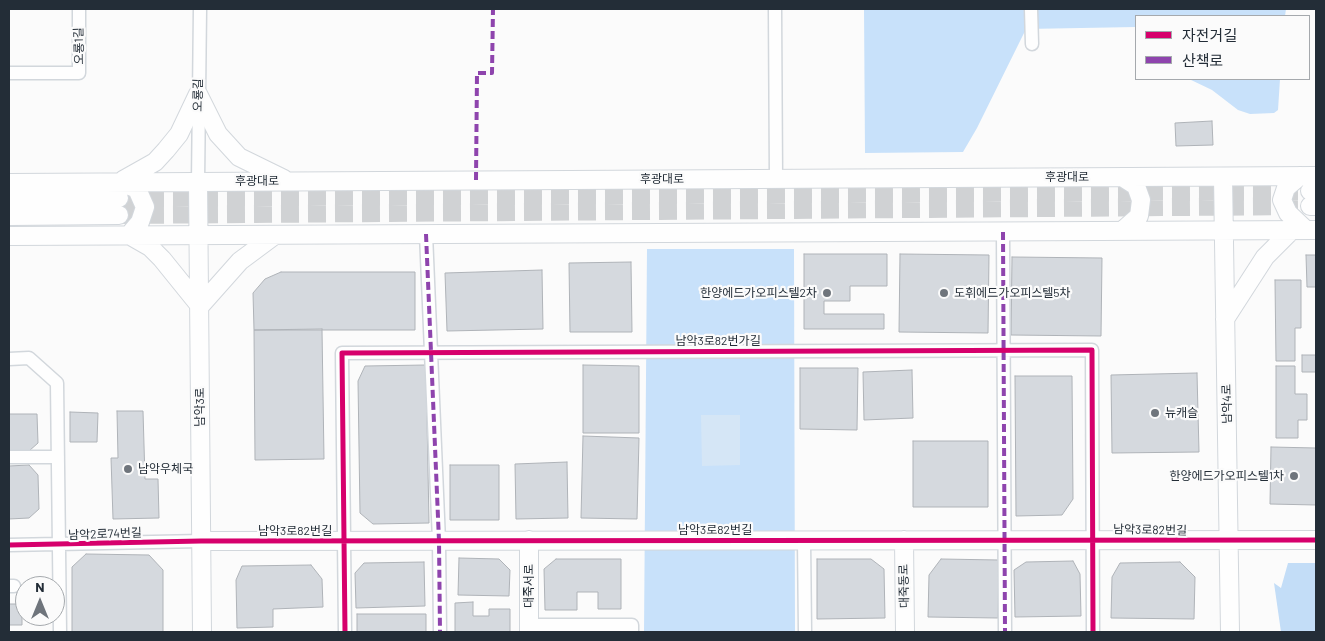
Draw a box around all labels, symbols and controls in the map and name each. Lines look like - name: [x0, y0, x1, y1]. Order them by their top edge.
- legend: [1135, 15, 1310, 80]
- text: 자전거길: [1182, 26, 1237, 44]
- street label: 오룡1길: [71, 27, 87, 65]
- text: 산책로: [1182, 51, 1223, 69]
- street label: 오룡길: [191, 78, 205, 112]
- street label: 후광대로: [1045, 170, 1089, 184]
- street label: 후광대로: [640, 172, 684, 186]
- street label: 후광대로: [235, 174, 279, 188]
- place label: 한양에드가오피스텔2차: [700, 286, 817, 300]
- place label: 도휘에드가오피스텔5차: [954, 286, 1071, 300]
- marker: 한양에드가오피스텔2차: [821, 287, 833, 299]
- marker: 도휘에드가오피스텔5차: [938, 287, 950, 299]
- street label: 남악3로82번가길: [675, 334, 761, 348]
- street label: 남악4로: [1219, 384, 1235, 424]
- street label: 남악3로: [193, 387, 207, 427]
- place label: 뉴캐슬: [1165, 406, 1198, 420]
- marker: 뉴캐슬: [1149, 407, 1161, 419]
- place label: 남악우체국: [138, 462, 193, 476]
- marker: 남악우체국: [122, 463, 134, 475]
- place label: 한양에드가오피스텔1차: [1169, 469, 1284, 483]
- marker: 한양에드가오피스텔1차: [1288, 470, 1300, 482]
- street label: 남악3로82번길: [1113, 522, 1187, 538]
- street label: 남악3로82번길: [678, 523, 752, 537]
- street label: 남악3로82번길: [258, 524, 332, 538]
- street label: 남악2로74번길: [68, 526, 142, 542]
- street label: 대죽서로: [522, 564, 536, 608]
- street label: 대죽동로: [896, 564, 912, 608]
- north arrow: [15, 576, 65, 626]
- text: N: [35, 578, 45, 595]

